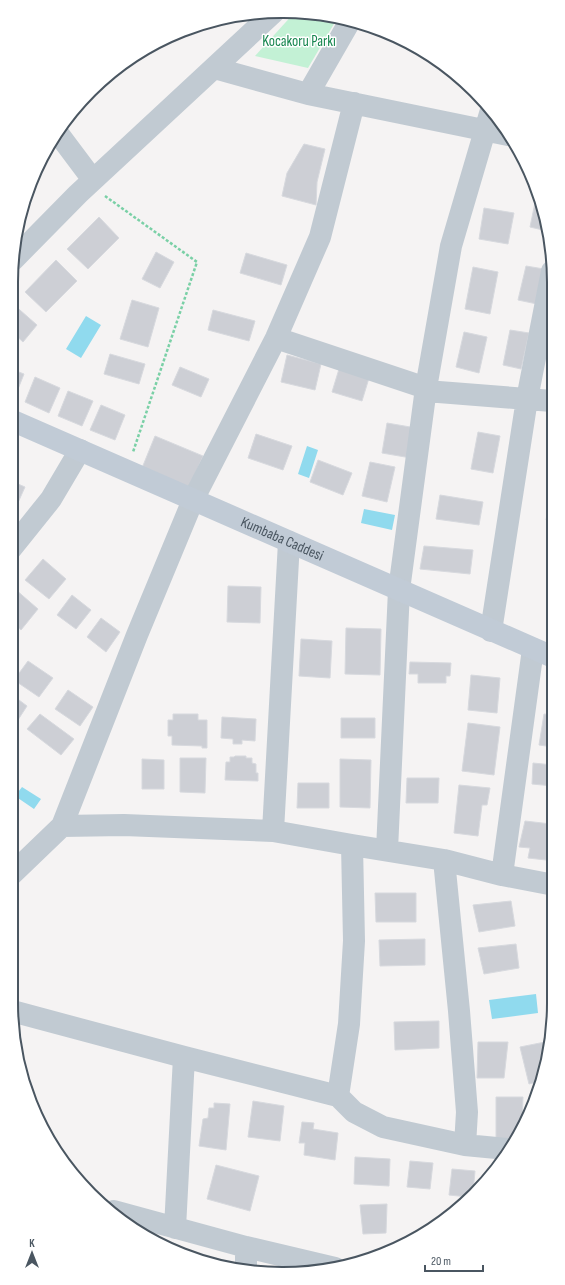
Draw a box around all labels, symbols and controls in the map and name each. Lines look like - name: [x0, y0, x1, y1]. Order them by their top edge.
- park label: Kocakoru Parkı: [262, 32, 336, 51]
- street label: Kumbaba Caddesi: [238, 512, 327, 565]
- north arrow: [12, 1233, 52, 1273]
- text: K: [29, 1237, 35, 1250]
- scale bar: [425, 1247, 483, 1273]
- text: 20 m: [431, 1254, 451, 1269]

